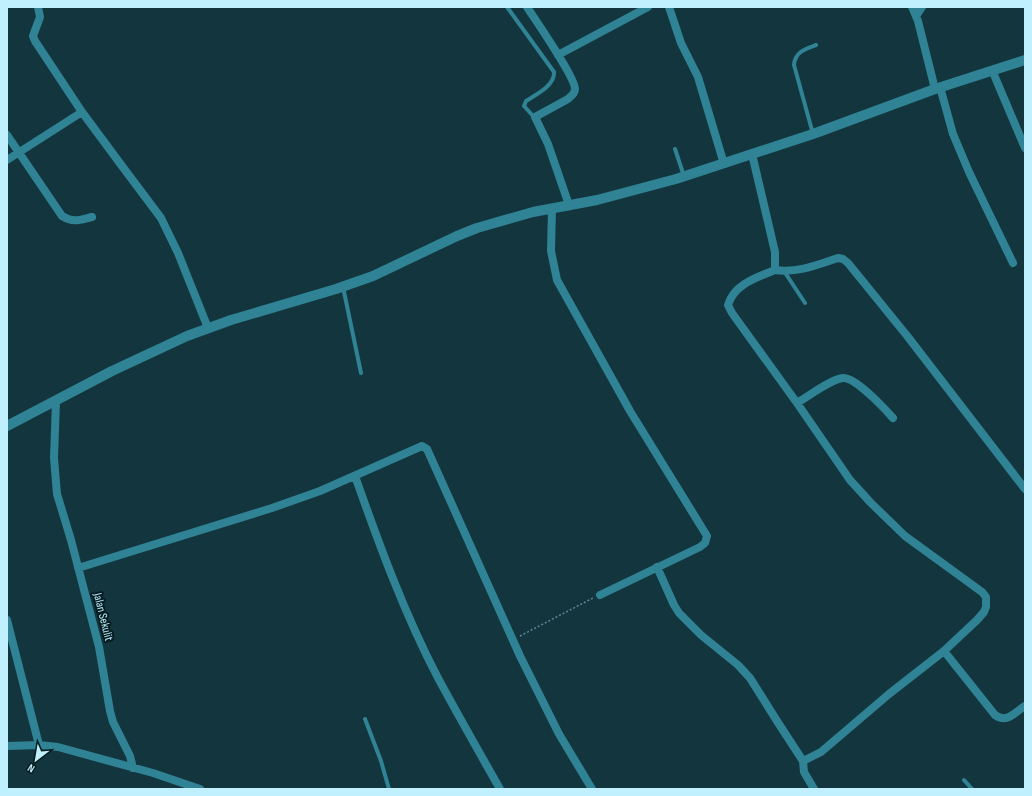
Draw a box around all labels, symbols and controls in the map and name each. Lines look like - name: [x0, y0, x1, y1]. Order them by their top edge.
- street label: Jalan Sekulit: [90, 590, 116, 643]
- north arrow: [16, 740, 56, 780]
- text: N: [25, 761, 37, 775]

